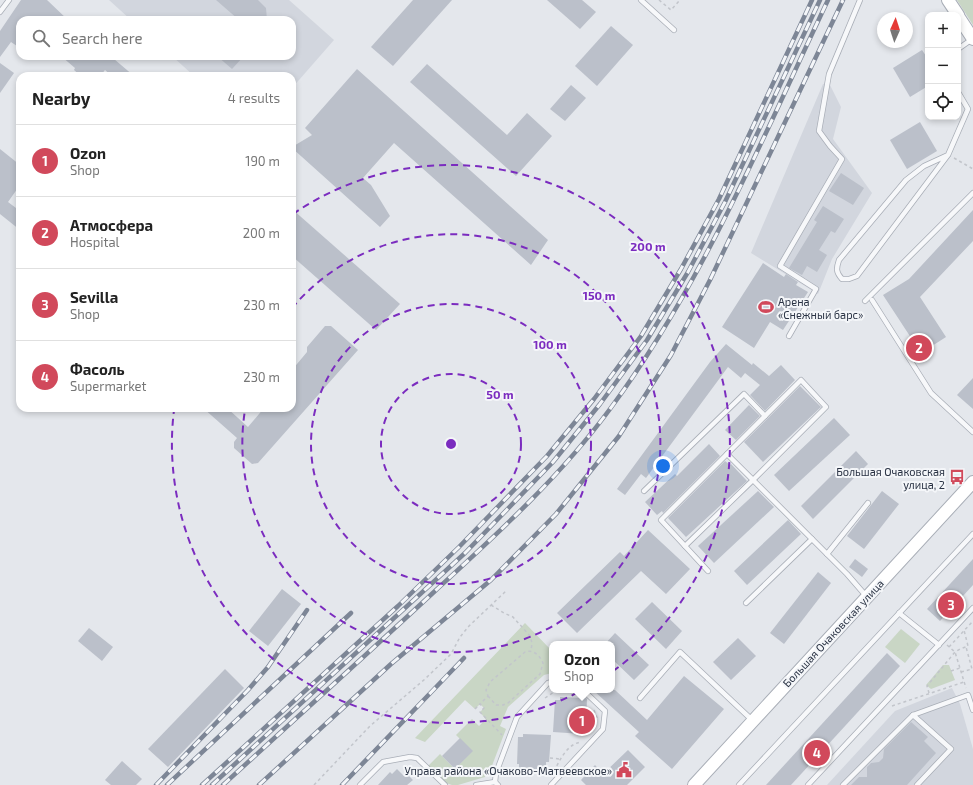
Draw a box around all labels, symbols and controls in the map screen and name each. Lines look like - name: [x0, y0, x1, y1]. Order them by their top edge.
- north arrow: [877, 12, 913, 48]
- map controls: [925, 12, 961, 120]
- button: +: [925, 12, 961, 48]
- search box: [16, 16, 296, 60]
- icon: search: [30, 27, 52, 49]
- text: Search here: [62, 29, 143, 47]
- button: −: [925, 48, 961, 84]
- button: locate: [925, 84, 961, 120]
- text: Nearby: [32, 88, 90, 108]
- text: 4 results: [228, 90, 280, 106]
- text: Ozon: [70, 144, 106, 162]
- text: 1: [42, 153, 48, 169]
- text: 190 m: [245, 153, 280, 169]
- text: Shop: [70, 162, 100, 178]
- text: Атмосфера: [70, 216, 153, 234]
- text: 2: [41, 225, 49, 241]
- text: 200 m: [243, 225, 280, 241]
- text: Hospital: [70, 234, 119, 250]
- text: 200 m: [630, 239, 666, 253]
- text: Sevilla: [70, 288, 118, 306]
- text: 150 m: [583, 288, 615, 302]
- place label: Арена «Снежный барс»: [778, 295, 863, 321]
- text: 3: [41, 297, 49, 313]
- text: 230 m: [243, 297, 280, 313]
- sports icon: Арена «Снежный барс»: [757, 298, 775, 316]
- text: Shop: [70, 306, 100, 322]
- pin: 2: [906, 333, 932, 363]
- text: 100 m: [533, 337, 567, 351]
- text: Фасоль: [70, 360, 125, 378]
- text: 4: [41, 369, 49, 385]
- text: 230 m: [243, 369, 280, 385]
- text: Supermarket: [70, 378, 147, 394]
- text: 50 m: [486, 387, 514, 401]
- centre of rings: [444, 437, 458, 451]
- your location: [653, 456, 673, 476]
- place label: Большая Очаковская улица, 2: [836, 465, 945, 492]
- bus stop icon: Большая Очаковская улица, 2: [948, 468, 966, 486]
- street label: Большая Очаковская улица: [780, 577, 887, 690]
- pin: 3: [938, 590, 964, 620]
- popup: [549, 641, 615, 693]
- text: Ozon: [564, 650, 600, 668]
- text: Shop: [564, 668, 594, 684]
- pin: 1: [569, 706, 595, 736]
- pin: 4: [804, 738, 830, 768]
- public building icon: Управа района «Очаково-Матвеевское»: [615, 761, 633, 779]
- place label: Управа района «Очаково-Матвеевское»: [405, 764, 612, 777]

